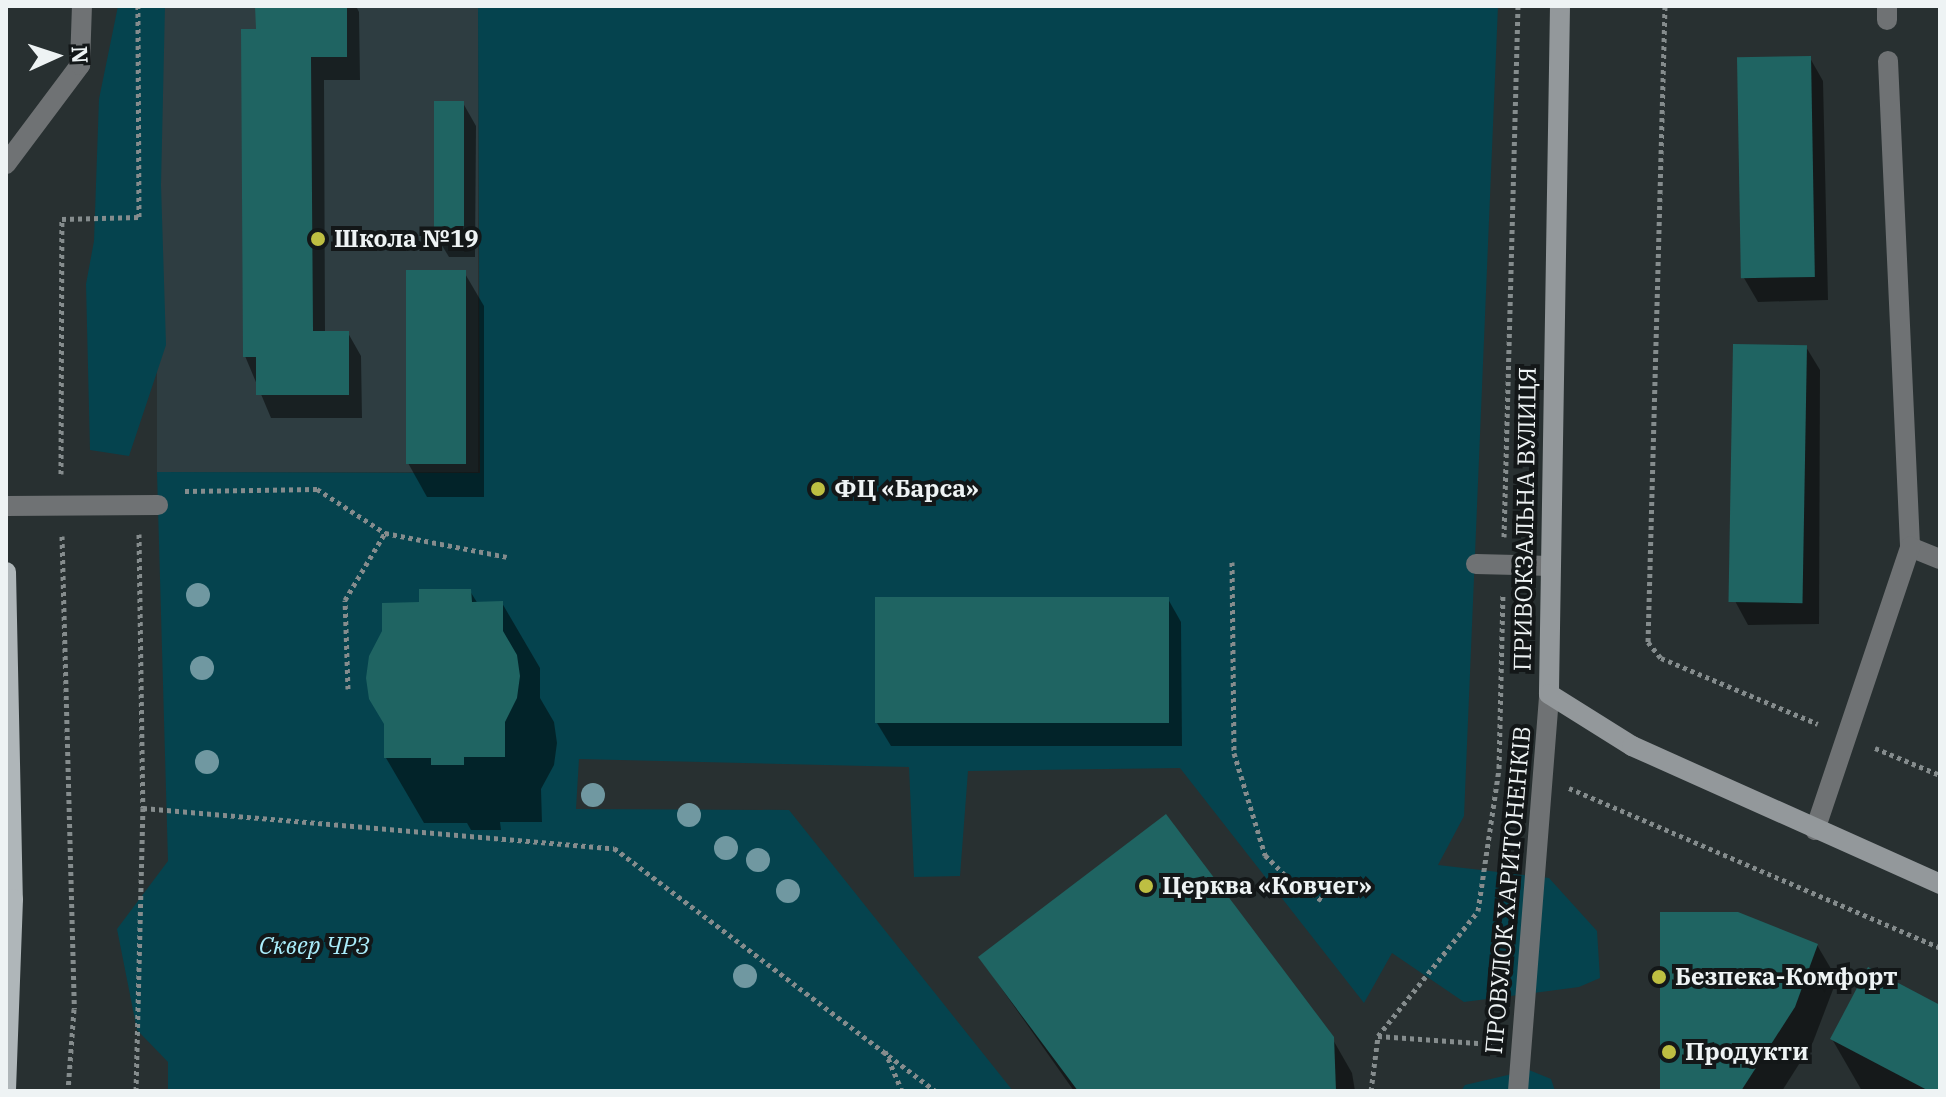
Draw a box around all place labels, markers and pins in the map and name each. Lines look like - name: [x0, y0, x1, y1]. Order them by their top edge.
- place label: Школа №19: [334, 225, 479, 253]
- marker: Школа №19: [309, 230, 327, 248]
- place label: ФЦ «Барса»: [834, 475, 979, 503]
- marker: ФЦ «Барса»: [809, 480, 827, 498]
- place label: Церква «Ковчег»: [1162, 872, 1372, 900]
- marker: Церква «Ковчег»: [1137, 877, 1155, 895]
- place label: Безпека-Комфорт: [1675, 963, 1898, 991]
- marker: Безпека-Комфорт: [1650, 968, 1668, 986]
- place label: Продукти: [1685, 1038, 1809, 1066]
- marker: Продукти: [1660, 1043, 1678, 1061]

